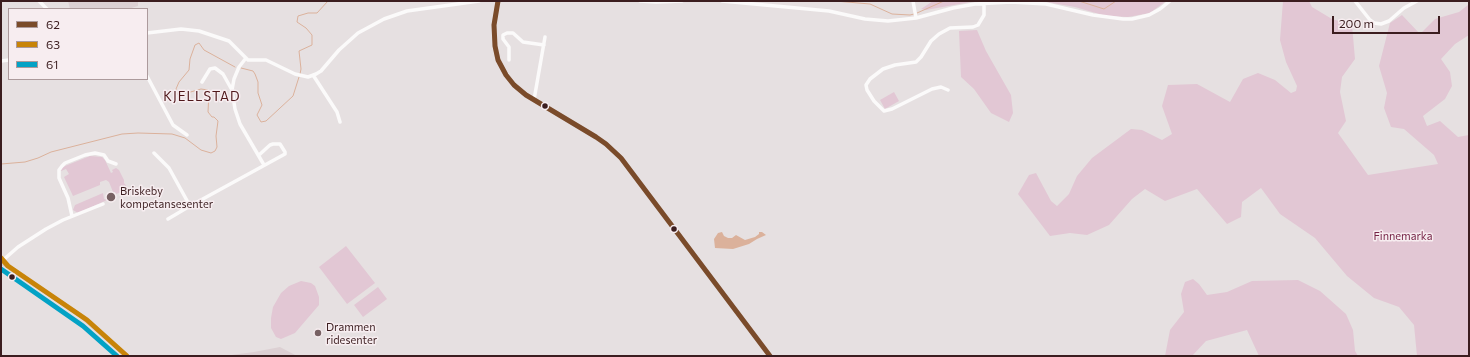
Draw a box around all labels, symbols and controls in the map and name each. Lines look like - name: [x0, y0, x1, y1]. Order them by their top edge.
- legend: [8, 8, 148, 80]
- scale bar: [1334, 8, 1442, 34]
- text: 200 m: [1339, 16, 1374, 30]
- text: 62: [46, 17, 60, 31]
- text: 63: [46, 37, 60, 51]
- text: 61: [46, 57, 58, 71]
- district label: KJELLSTAD: [163, 89, 241, 105]
- unlabelled marker: [540, 101, 550, 111]
- place label: Briskeby kompetansesenter: [120, 184, 213, 210]
- marker: Briskeby kompetansesenter: [105, 191, 117, 203]
- unlabelled marker: [669, 224, 679, 234]
- park label: Finnemarka: [1373, 229, 1433, 243]
- unlabelled marker: [7, 272, 17, 282]
- place label: Drammen ridesenter: [326, 320, 377, 346]
- marker: Drammen ridesenter: [313, 328, 323, 338]

